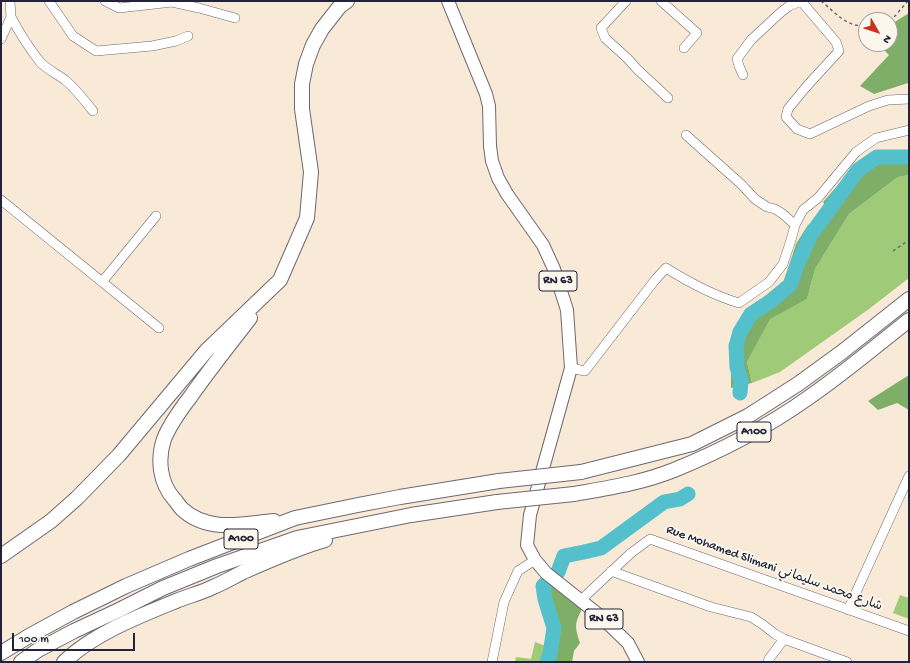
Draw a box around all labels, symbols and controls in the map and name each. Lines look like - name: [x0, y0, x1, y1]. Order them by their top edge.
- north arrow: [858, 12, 898, 52]
- text: N: [880, 32, 893, 45]
- road number: RN 63: [539, 271, 577, 291]
- road number: A100: [737, 422, 771, 442]
- street label: Rue Mohamed Slimani شارع محمد سليماني: [664, 523, 884, 615]
- road number: A100: [224, 529, 258, 549]
- road number: RN 63: [585, 609, 623, 629]
- scale bar: [14, 625, 137, 651]
- text: 100 m: [19, 633, 49, 647]

